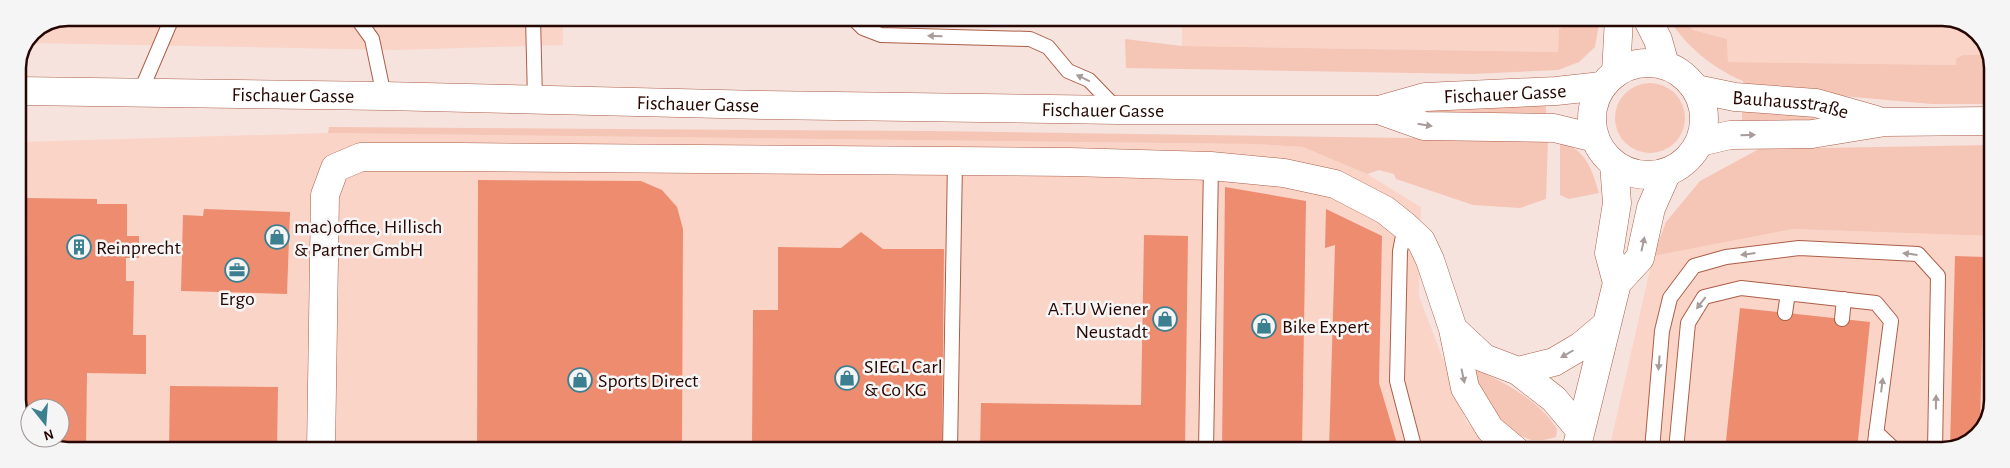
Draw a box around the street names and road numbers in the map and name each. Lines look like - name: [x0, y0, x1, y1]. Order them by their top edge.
- street label: Fischauer Gasse: [1443, 81, 1567, 107]
- street label: Fischauer Gasse: [232, 85, 354, 107]
- street label: Bauhausstraße: [1732, 88, 1851, 123]
- street label: Fischauer Gasse: [636, 93, 759, 116]
- street label: Fischauer Gasse: [1041, 100, 1164, 121]

